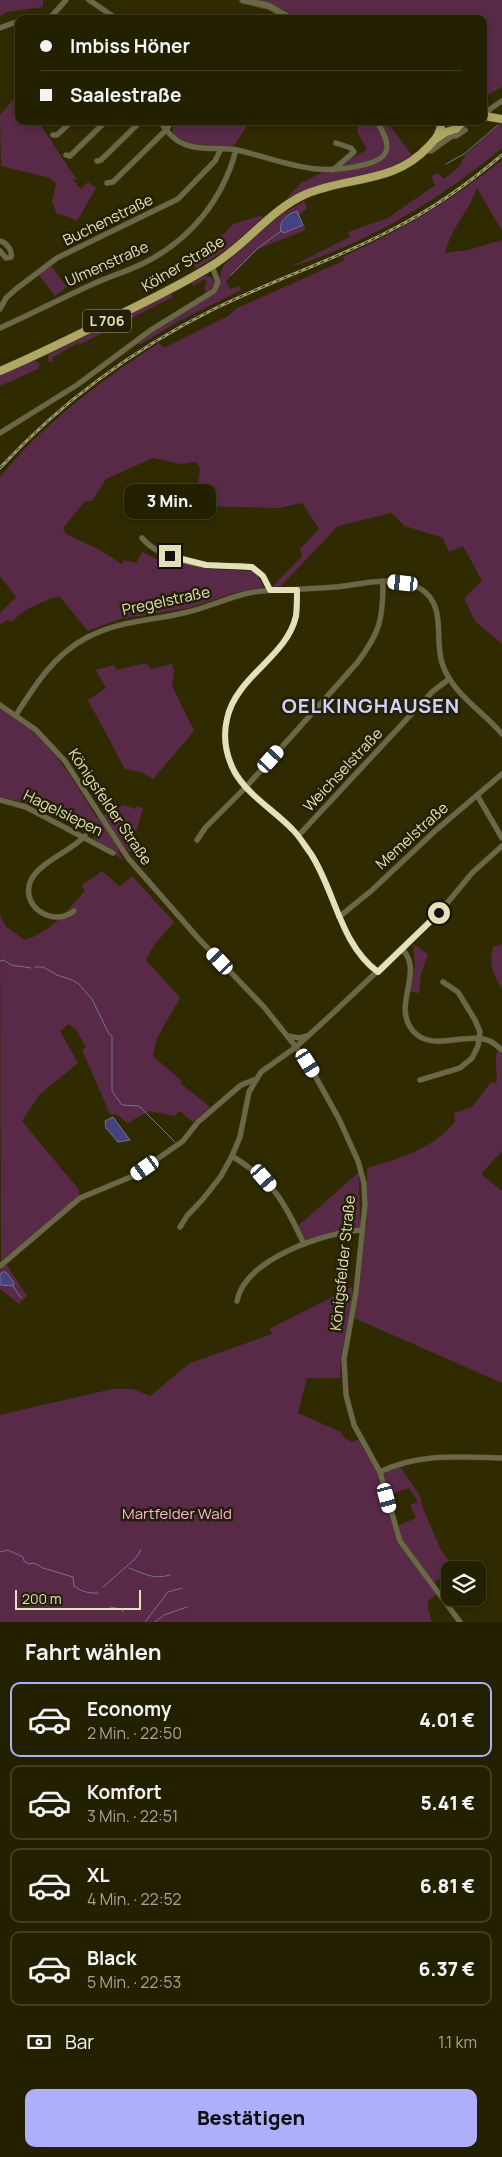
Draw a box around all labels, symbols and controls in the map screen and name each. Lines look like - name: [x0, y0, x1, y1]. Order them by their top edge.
- text: Imbiss Höner: [70, 33, 190, 59]
- text: Saalestraße: [70, 82, 181, 108]
- street label: Buchenstraße: [59, 189, 157, 250]
- street label: Kölner Straße: [137, 230, 228, 297]
- street label: Ulmenstraße: [62, 236, 152, 291]
- road number: L 706: [83, 310, 131, 332]
- callout: 3 Min.: [124, 484, 216, 518]
- text: 3 Min.: [147, 490, 193, 512]
- route end: [159, 545, 181, 567]
- car: [387, 574, 418, 592]
- street label: Pregelstraße: [120, 581, 212, 620]
- district label: OELKINGHAUSEN: [282, 692, 460, 719]
- street label: Weichselstraße: [298, 723, 387, 816]
- car: [255, 743, 286, 775]
- street label: Königsfelder Straße: [64, 744, 157, 869]
- street label: Hagelsiepen: [20, 784, 107, 841]
- street label: Memelstraße: [371, 797, 453, 874]
- route start: [428, 902, 450, 924]
- car: [204, 945, 235, 977]
- car: [293, 1046, 322, 1080]
- car: [128, 1153, 161, 1183]
- car: [248, 1162, 279, 1194]
- street label: Königsfelder Straße: [325, 1194, 360, 1332]
- car: [375, 1482, 398, 1514]
- park label: Martfelder Wald: [122, 1503, 232, 1524]
- map controls: [441, 1561, 486, 1606]
- button: layers: [441, 1561, 486, 1606]
- scale bar: [15, 1587, 141, 1610]
- text: 200 m: [22, 1589, 62, 1608]
- text: Fahrt wählen: [25, 1637, 162, 1667]
- text: Economy: [87, 1696, 171, 1722]
- icon: car: [27, 1697, 72, 1742]
- text: 4.01 €: [419, 1707, 475, 1733]
- text: 2 Min. · 22:50: [87, 1722, 182, 1744]
- text: Komfort: [87, 1779, 162, 1805]
- icon: car: [27, 1780, 72, 1825]
- text: 5.41 €: [420, 1790, 475, 1816]
- text: 3 Min. · 22:51: [87, 1805, 178, 1827]
- text: XL: [87, 1862, 110, 1888]
- icon: car: [27, 1863, 72, 1908]
- text: 6.81 €: [420, 1873, 475, 1899]
- text: 4 Min. · 22:52: [87, 1888, 181, 1910]
- text: Black: [87, 1945, 136, 1971]
- icon: car: [27, 1946, 72, 1991]
- text: 6.37 €: [419, 1956, 475, 1982]
- text: 5 Min. · 22:53: [87, 1971, 181, 1993]
- icon: cash: [25, 2028, 53, 2056]
- text: Bar: [65, 2029, 94, 2055]
- text: 1.1 km: [438, 2031, 477, 2053]
- button: Bestätigen: [25, 2089, 477, 2147]

